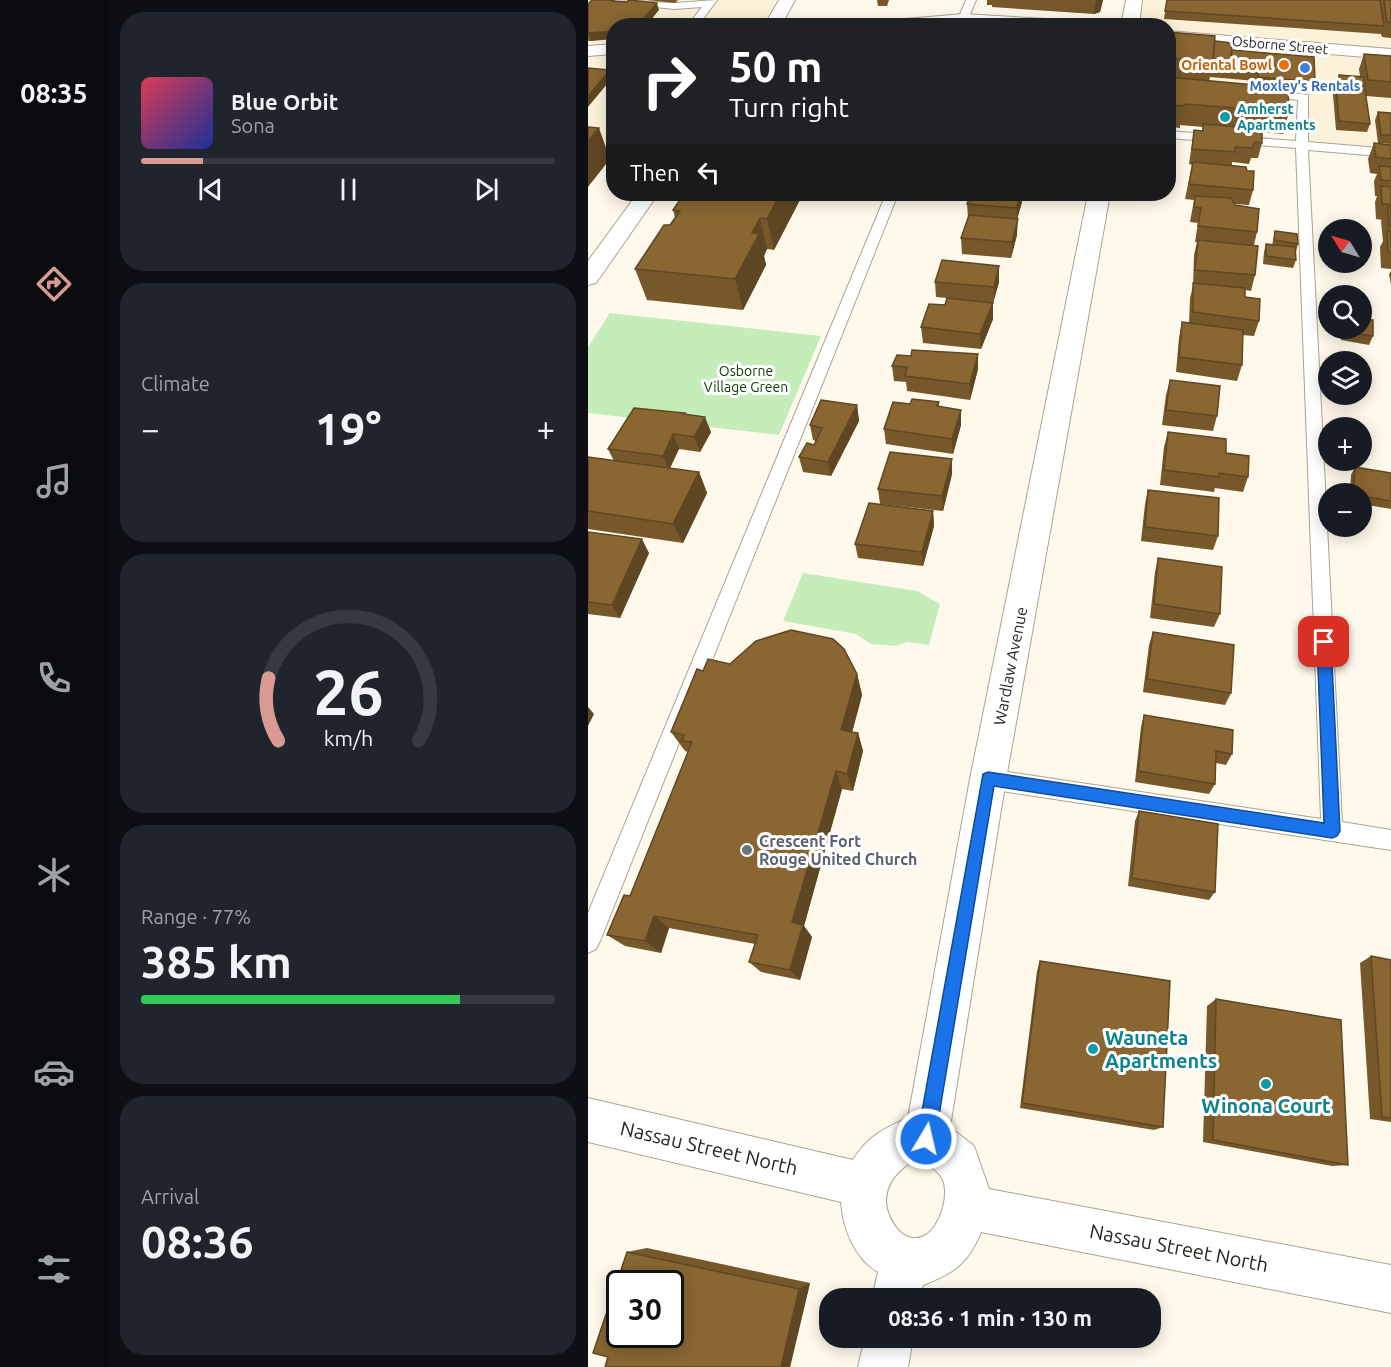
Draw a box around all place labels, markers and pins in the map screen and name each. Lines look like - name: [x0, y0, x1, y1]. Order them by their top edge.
- place label: Oriental Bowl: [1181, 57, 1272, 73]
- marker: Oriental Bowl: [1277, 58, 1291, 72]
- marker: Moxley's Rentals: [1298, 61, 1312, 75]
- place label: Moxley's Rentals: [1250, 78, 1361, 94]
- place label: Amherst Apartments: [1237, 101, 1316, 133]
- marker: Amherst Apartments: [1218, 110, 1232, 124]
- pin: [1298, 616, 1349, 667]
- place label: Crescent Fort Rouge United Church: [759, 832, 917, 868]
- marker: Crescent Fort Rouge United Church: [740, 843, 754, 857]
- place label: Wauneta Apartments: [1105, 1026, 1217, 1072]
- marker: Wauneta Apartments: [1086, 1042, 1100, 1056]
- marker: Winona Court: [1259, 1077, 1273, 1091]
- place label: Winona Court: [1201, 1094, 1331, 1117]

